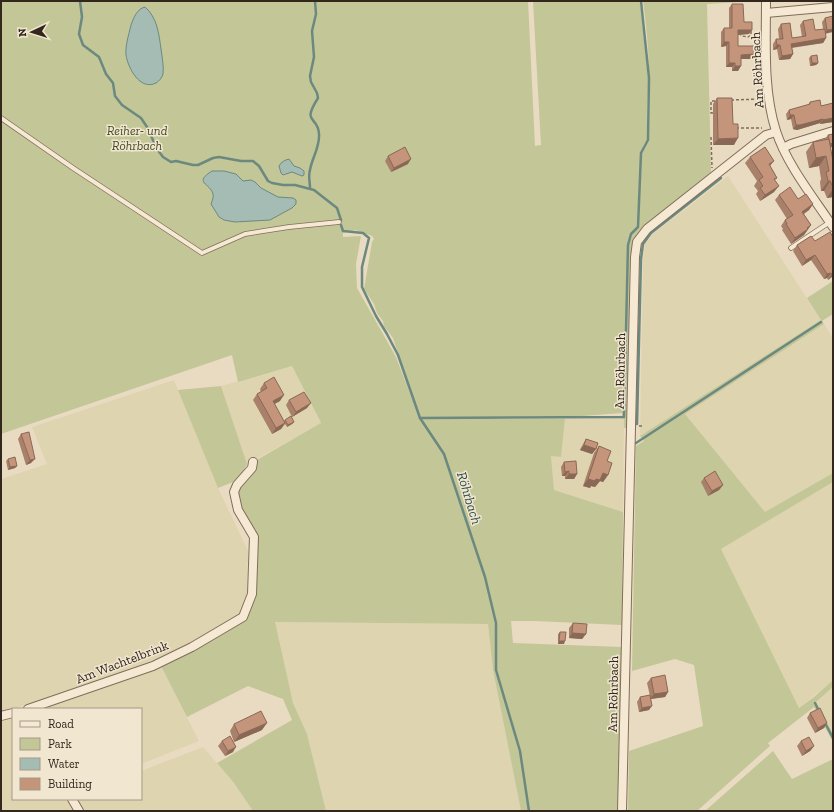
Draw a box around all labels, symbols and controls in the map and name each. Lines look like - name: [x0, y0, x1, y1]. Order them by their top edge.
- north arrow: [12, 12, 52, 52]
- text: N: [16, 27, 29, 37]
- street label: Am Röhrbach: [747, 31, 766, 109]
- park label: Reiher- und Röhrbach: [107, 123, 168, 153]
- street label: Am Röhrbach: [612, 332, 628, 409]
- water label: Röhrbach: [453, 470, 485, 526]
- street label: Am Wachtelbrink: [74, 637, 171, 687]
- street label: Am Röhrbach: [605, 655, 621, 732]
- legend: [12, 708, 142, 800]
- text: Road: [48, 717, 74, 731]
- text: Park: [48, 737, 73, 751]
- text: Water: [48, 757, 80, 771]
- text: Building: [48, 777, 92, 791]

